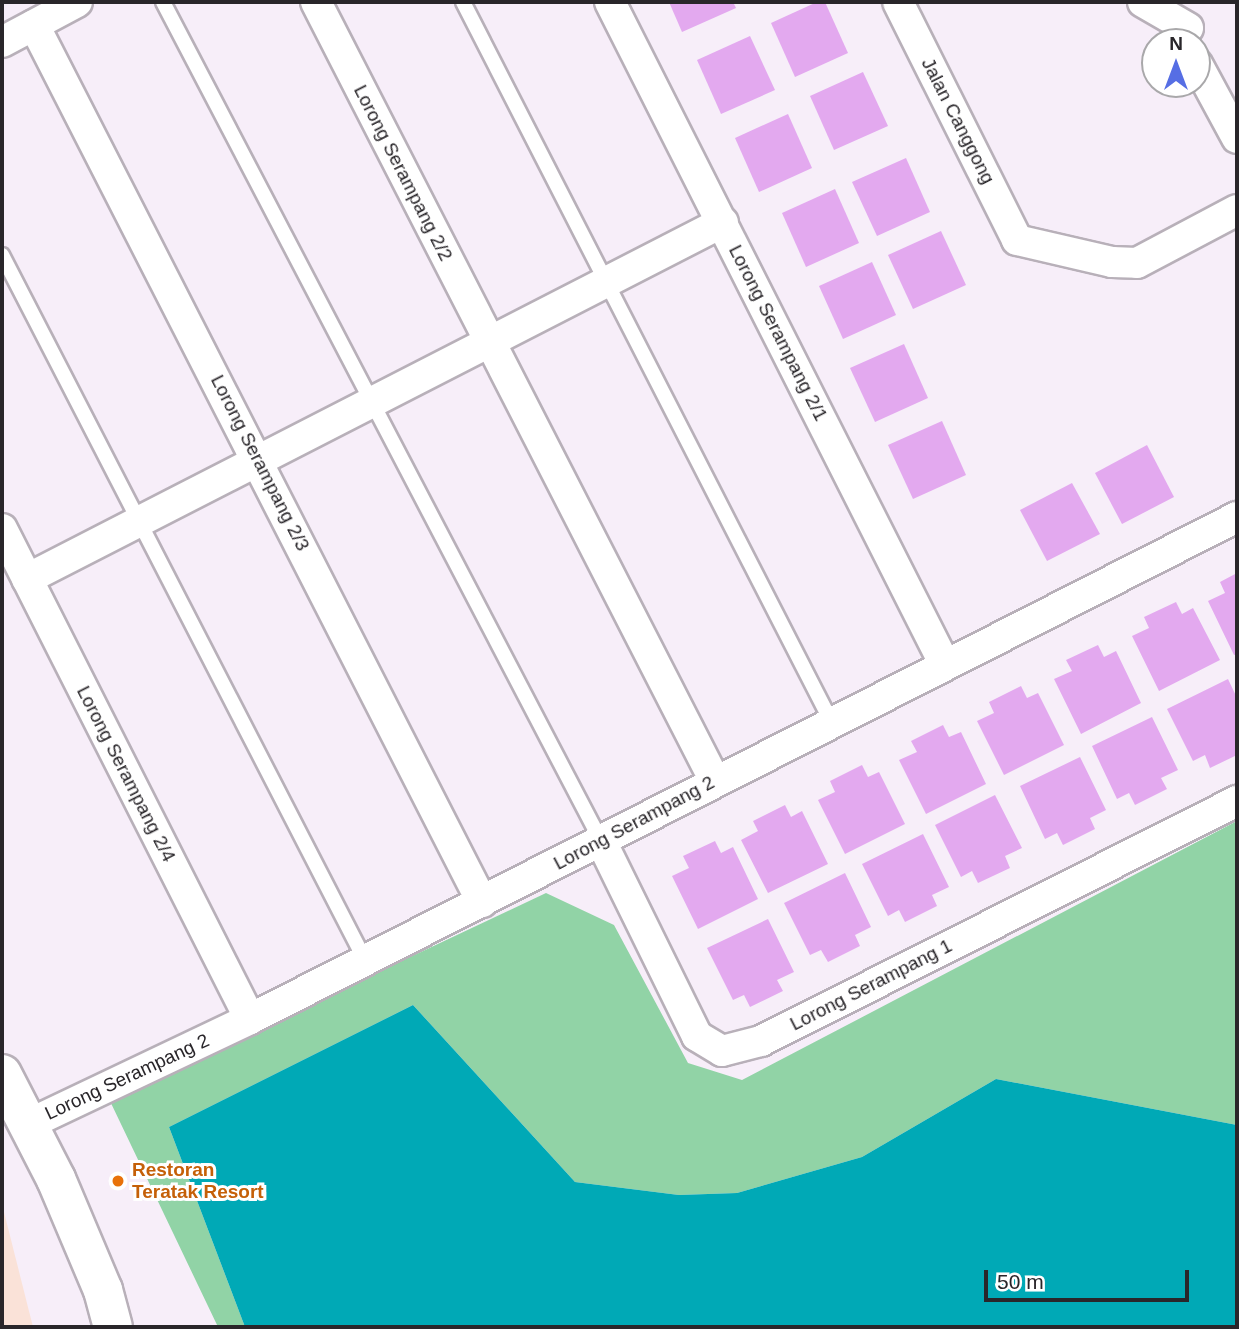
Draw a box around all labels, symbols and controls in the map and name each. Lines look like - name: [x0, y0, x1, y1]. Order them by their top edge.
- north arrow: [1141, 28, 1211, 98]
- text: N: [1169, 33, 1183, 54]
- street label: Jalan Canggong: [916, 54, 1000, 188]
- street label: Lorong Serampang 2/2: [349, 81, 457, 265]
- street label: Lorong Serampang 2/1: [724, 241, 832, 425]
- street label: Lorong Serampang 2/3: [206, 371, 314, 555]
- street label: Lorong Serampang 2/4: [72, 682, 180, 866]
- street label: Lorong Serampang 2: [550, 771, 718, 875]
- street label: Lorong Serampang 1: [786, 934, 956, 1036]
- street label: Lorong Serampang 2: [41, 1029, 213, 1125]
- place label: Restoran Teratak Resort: [132, 1159, 264, 1203]
- marker: Restoran Teratak Resort: [110, 1173, 126, 1189]
- scale bar: [987, 1256, 1192, 1300]
- text: 50 m: [997, 1270, 1044, 1293]

